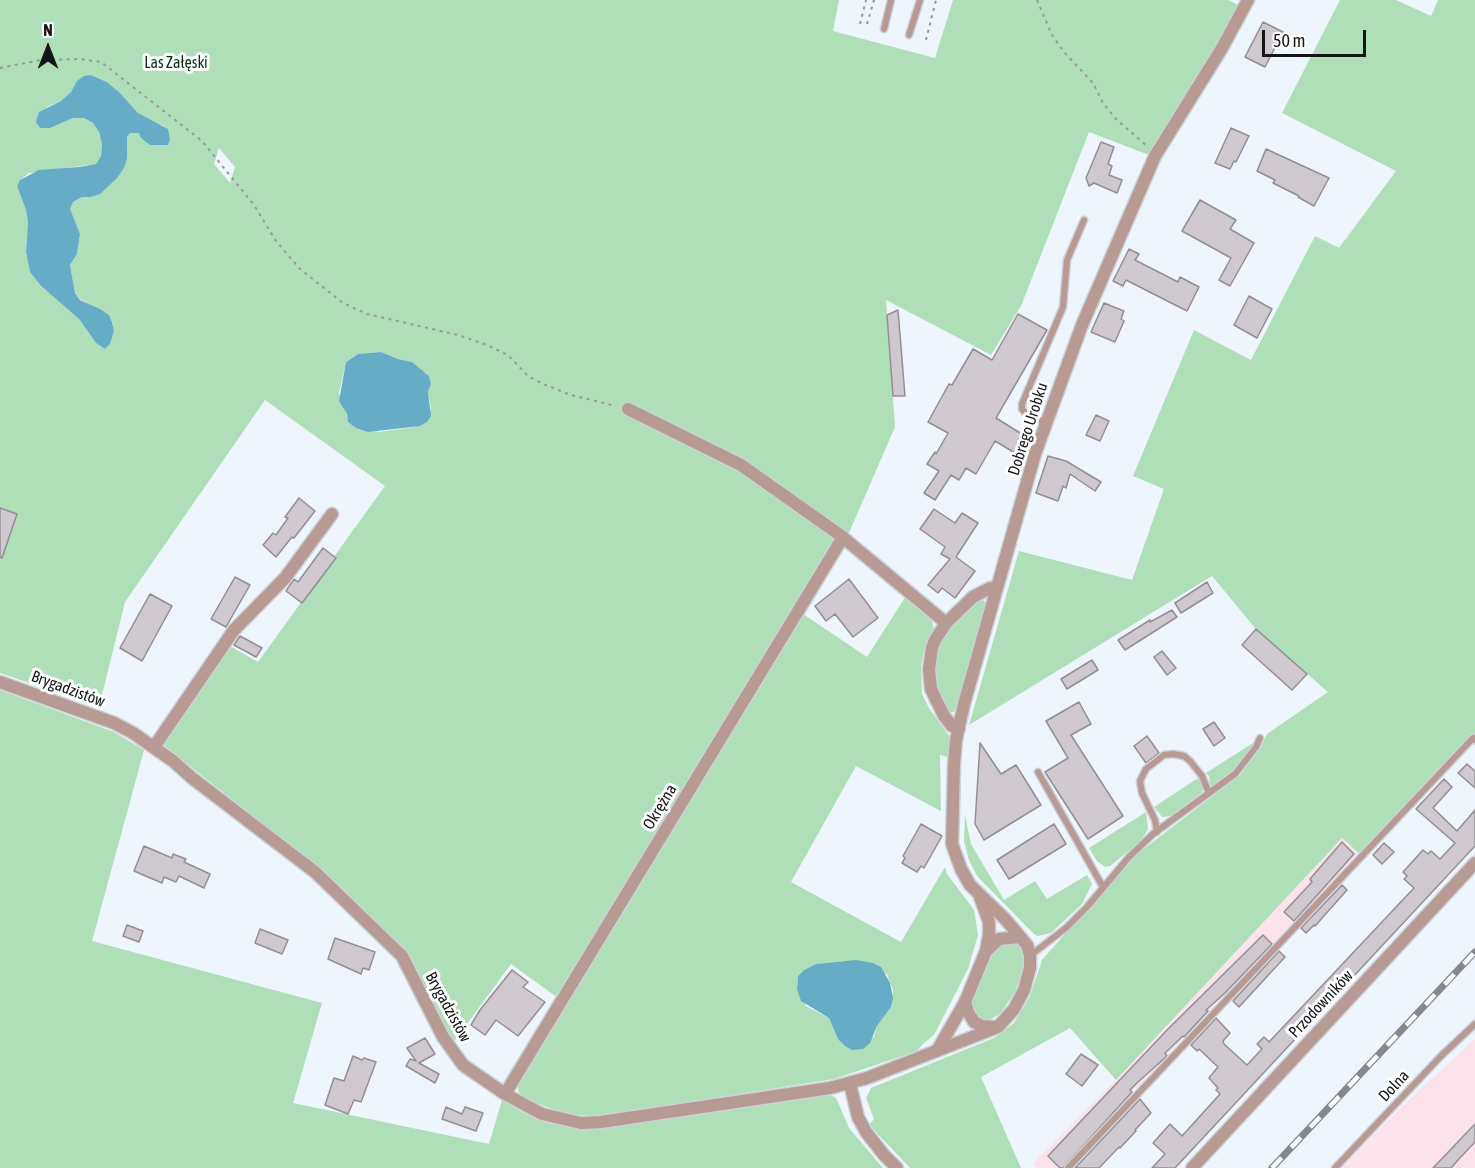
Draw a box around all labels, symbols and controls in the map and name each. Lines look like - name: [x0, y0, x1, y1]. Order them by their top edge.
- north arrow: [18, 18, 78, 78]
- scale bar: [1265, 18, 1368, 56]
- text: N: [43, 21, 53, 39]
- text: 50 m: [1273, 30, 1305, 51]
- park label: Las Załęski: [144, 53, 208, 73]
- street label: Dobrego Urobku: [1004, 380, 1052, 478]
- street label: Brygadzistów: [29, 667, 107, 711]
- street label: Okrężna: [639, 781, 681, 833]
- street label: Przodowników: [1285, 966, 1357, 1042]
- street label: Brygadzistów: [421, 969, 475, 1045]
- street label: Dolna: [1375, 1066, 1413, 1106]

